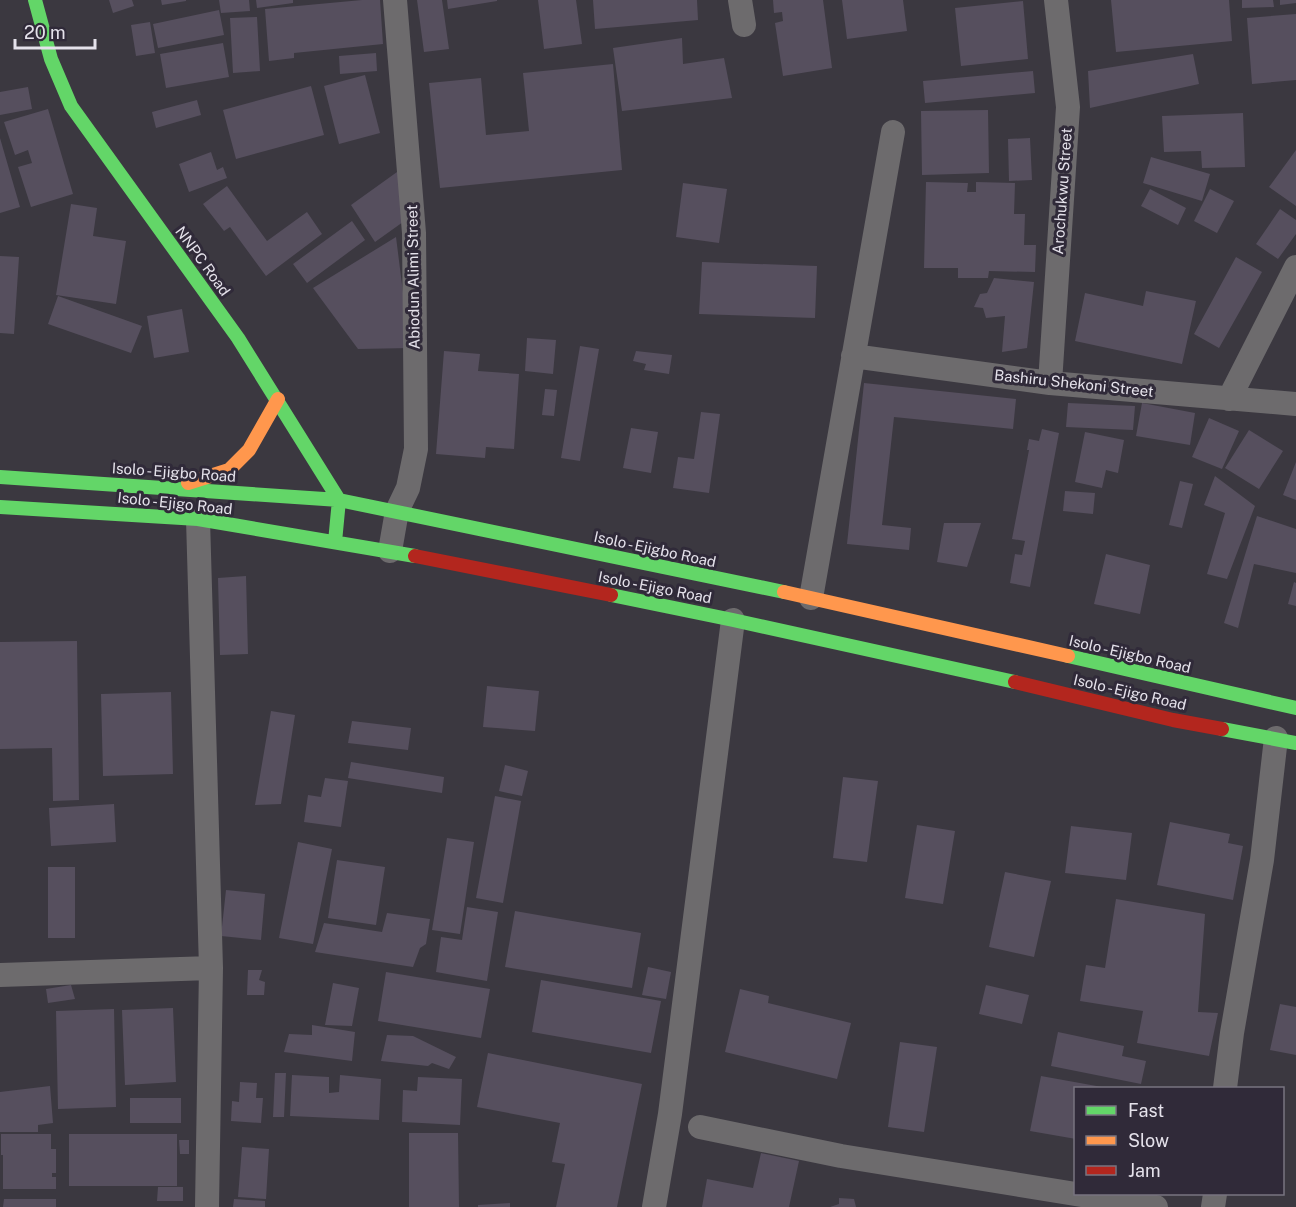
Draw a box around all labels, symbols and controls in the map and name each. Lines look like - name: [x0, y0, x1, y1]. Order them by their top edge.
- scale bar: [15, 12, 94, 50]
- text: 20 m: [24, 22, 66, 43]
- street label: Arochukwu Street: [1049, 127, 1075, 255]
- street label: Abiodun Alimi Street: [403, 204, 423, 350]
- street label: NNPC Road: [172, 223, 234, 299]
- street label: Bashiru Shekoni Street: [993, 366, 1155, 400]
- street label: Isolo - Ejigbo Road: [111, 459, 237, 485]
- street label: Isolo - Ejigo Road: [117, 489, 233, 517]
- street label: Isolo - Ejigbo Road: [592, 528, 718, 570]
- street label: Isolo - Ejigo Road: [597, 568, 713, 606]
- street label: Isolo - Ejigbo Road: [1067, 632, 1193, 676]
- street label: Isolo - Ejigo Road: [1072, 671, 1188, 713]
- legend: [1074, 1087, 1284, 1195]
- text: Fast: [1128, 1100, 1164, 1121]
- text: Slow: [1128, 1130, 1169, 1151]
- text: Jam: [1128, 1160, 1161, 1181]

